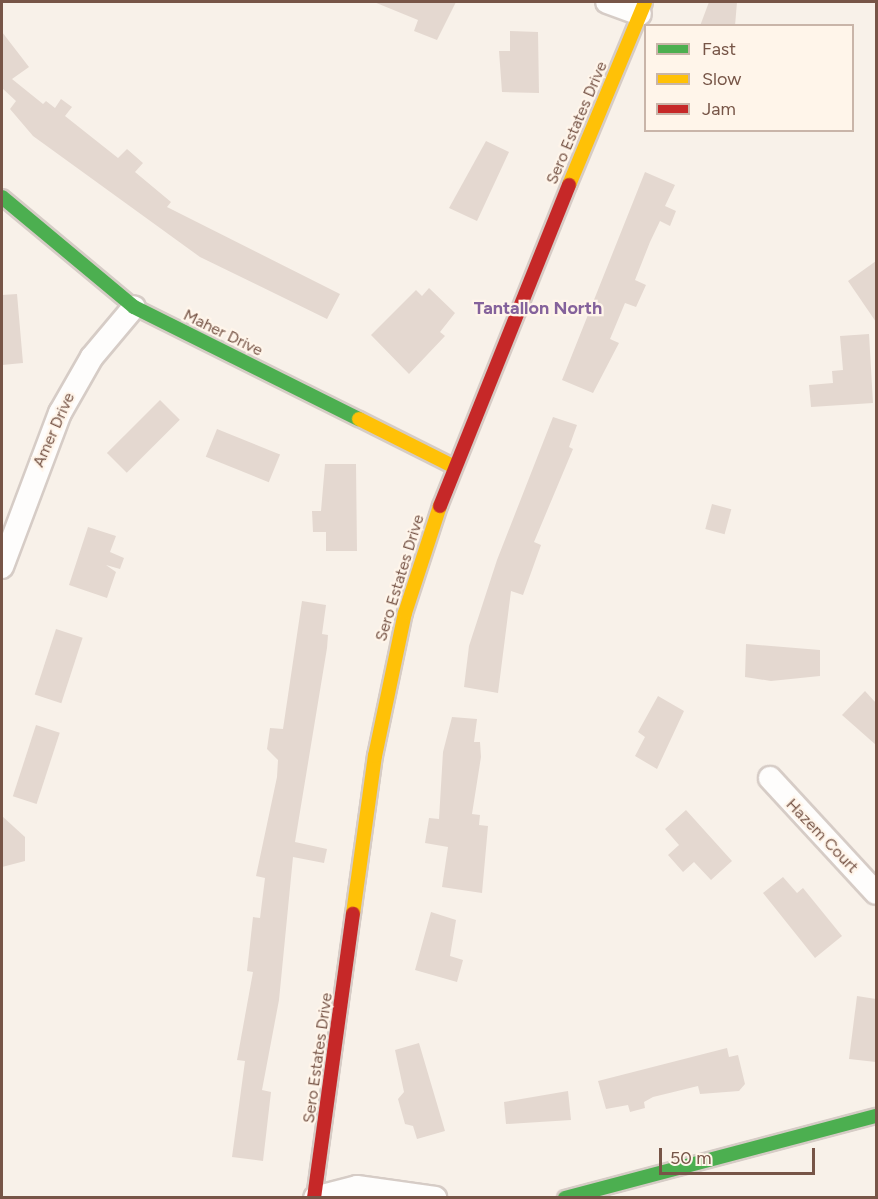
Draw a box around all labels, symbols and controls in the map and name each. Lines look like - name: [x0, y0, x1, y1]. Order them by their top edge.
- legend: [644, 24, 854, 132]
- text: Fast: [702, 38, 736, 60]
- street label: Sero Estates Drive: [542, 59, 612, 187]
- text: Slow: [702, 68, 741, 90]
- text: Jam: [702, 98, 736, 120]
- district label: Tantallon North: [474, 297, 602, 319]
- street label: Maher Drive: [180, 306, 266, 360]
- street label: Amer Drive: [29, 390, 79, 470]
- street label: Sero Estates Drive: [372, 512, 428, 644]
- street label: Hazem Court: [782, 795, 862, 877]
- street label: Sero Estates Drive: [299, 992, 337, 1124]
- scale bar: [662, 1136, 818, 1174]
- text: 50 m: [670, 1147, 712, 1169]

